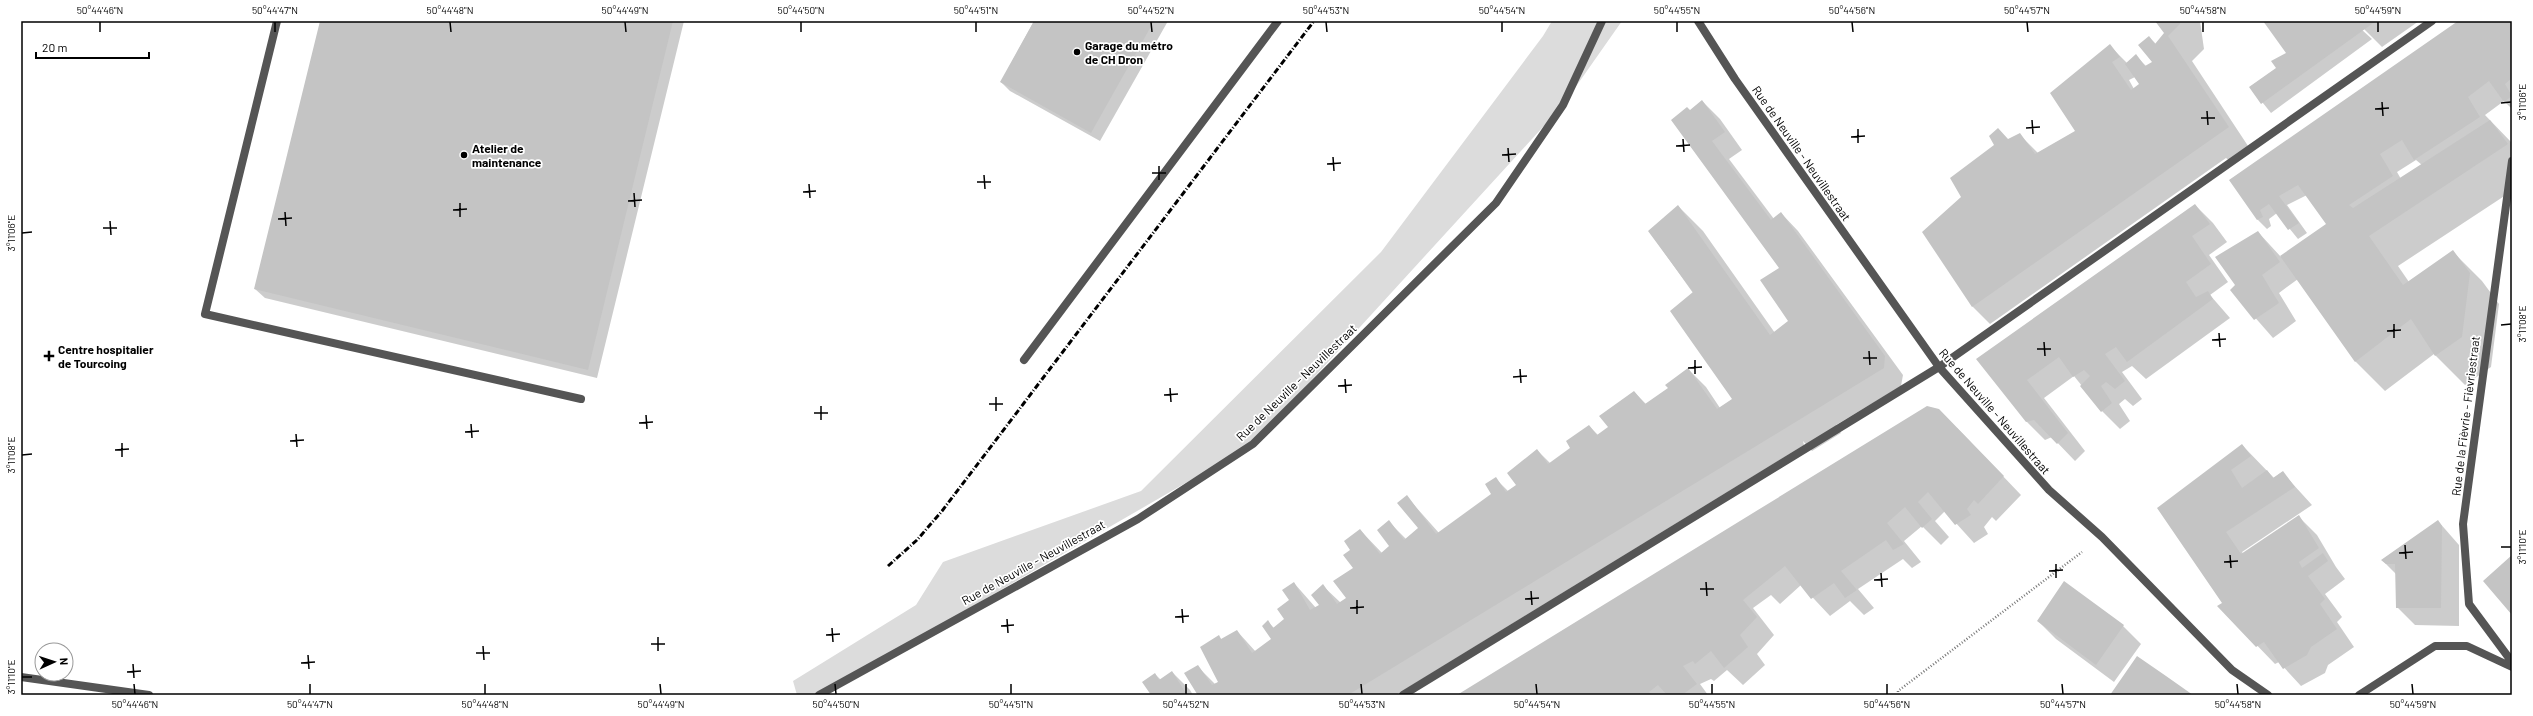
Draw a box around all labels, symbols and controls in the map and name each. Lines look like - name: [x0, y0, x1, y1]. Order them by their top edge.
- text: 50°44'46"N: [77, 4, 123, 16]
- text: 50°44'47"N: [252, 4, 298, 16]
- text: 50°44'48"N: [427, 4, 473, 16]
- text: 50°44'49"N: [602, 4, 648, 16]
- text: 50°44'50"N: [778, 4, 824, 16]
- text: 50°44'51"N: [954, 4, 998, 16]
- text: 50°44'52"N: [1128, 4, 1174, 16]
- text: 50°44'53"N: [1303, 4, 1349, 16]
- text: 50°44'54"N: [1479, 4, 1525, 16]
- text: 50°44'55"N: [1654, 4, 1700, 16]
- text: 50°44'56"N: [1829, 4, 1875, 16]
- text: 50°44'57"N: [2004, 4, 2050, 16]
- text: 50°44'58"N: [2180, 4, 2226, 16]
- text: 50°44'59"N: [2355, 4, 2401, 16]
- scale bar: [36, 34, 149, 60]
- place label: Garage du métro de CH Dron: [1085, 38, 1173, 66]
- text: 20 m: [42, 40, 68, 54]
- marker: Garage du métro de CH Dron: [1072, 47, 1082, 57]
- street label: Rue de Neuville - Neuvillestraat: [1750, 83, 1854, 223]
- text: 3°11'06"E: [2516, 84, 2528, 120]
- place label: Atelier de maintenance: [472, 141, 542, 169]
- marker: Atelier de maintenance: [459, 150, 469, 160]
- text: 3°11'06"E: [5, 215, 17, 251]
- text: 3°11'08"E: [2516, 306, 2528, 342]
- street label: Rue de Neuville - Neuvillestraat: [1233, 321, 1359, 443]
- street label: Rue de la Fièvrie - Fièvriestraat: [2448, 335, 2482, 497]
- place label: Centre hospitalier de Tourcoing: [58, 342, 154, 370]
- street label: Rue de Neuville - Neuvillestraat: [1937, 345, 2053, 477]
- marker: Centre hospitalier de Tourcoing: [43, 350, 55, 362]
- text: 3°11'08"E: [5, 437, 17, 473]
- street label: Rue de Neuville - Neuvillestraat: [959, 517, 1107, 607]
- text: 3°11'10"E: [2516, 529, 2528, 565]
- north arrow: [34, 642, 74, 682]
- text: N: [58, 657, 71, 665]
- text: 3°11'10"E: [5, 659, 17, 695]
- text: 50°44'46"N: [112, 698, 158, 710]
- text: 50°44'47"N: [287, 698, 333, 710]
- text: 50°44'48"N: [462, 698, 508, 710]
- text: 50°44'49"N: [638, 698, 684, 710]
- text: 50°44'50"N: [813, 698, 859, 710]
- text: 50°44'51"N: [989, 698, 1033, 710]
- text: 50°44'52"N: [1163, 698, 1209, 710]
- text: 50°44'53"N: [1339, 698, 1385, 710]
- text: 50°44'54"N: [1514, 698, 1560, 710]
- text: 50°44'55"N: [1689, 698, 1735, 710]
- text: 50°44'56"N: [1864, 698, 1910, 710]
- text: 50°44'57"N: [2040, 698, 2086, 710]
- text: 50°44'58"N: [2215, 698, 2261, 710]
- text: 50°44'59"N: [2390, 698, 2436, 710]

